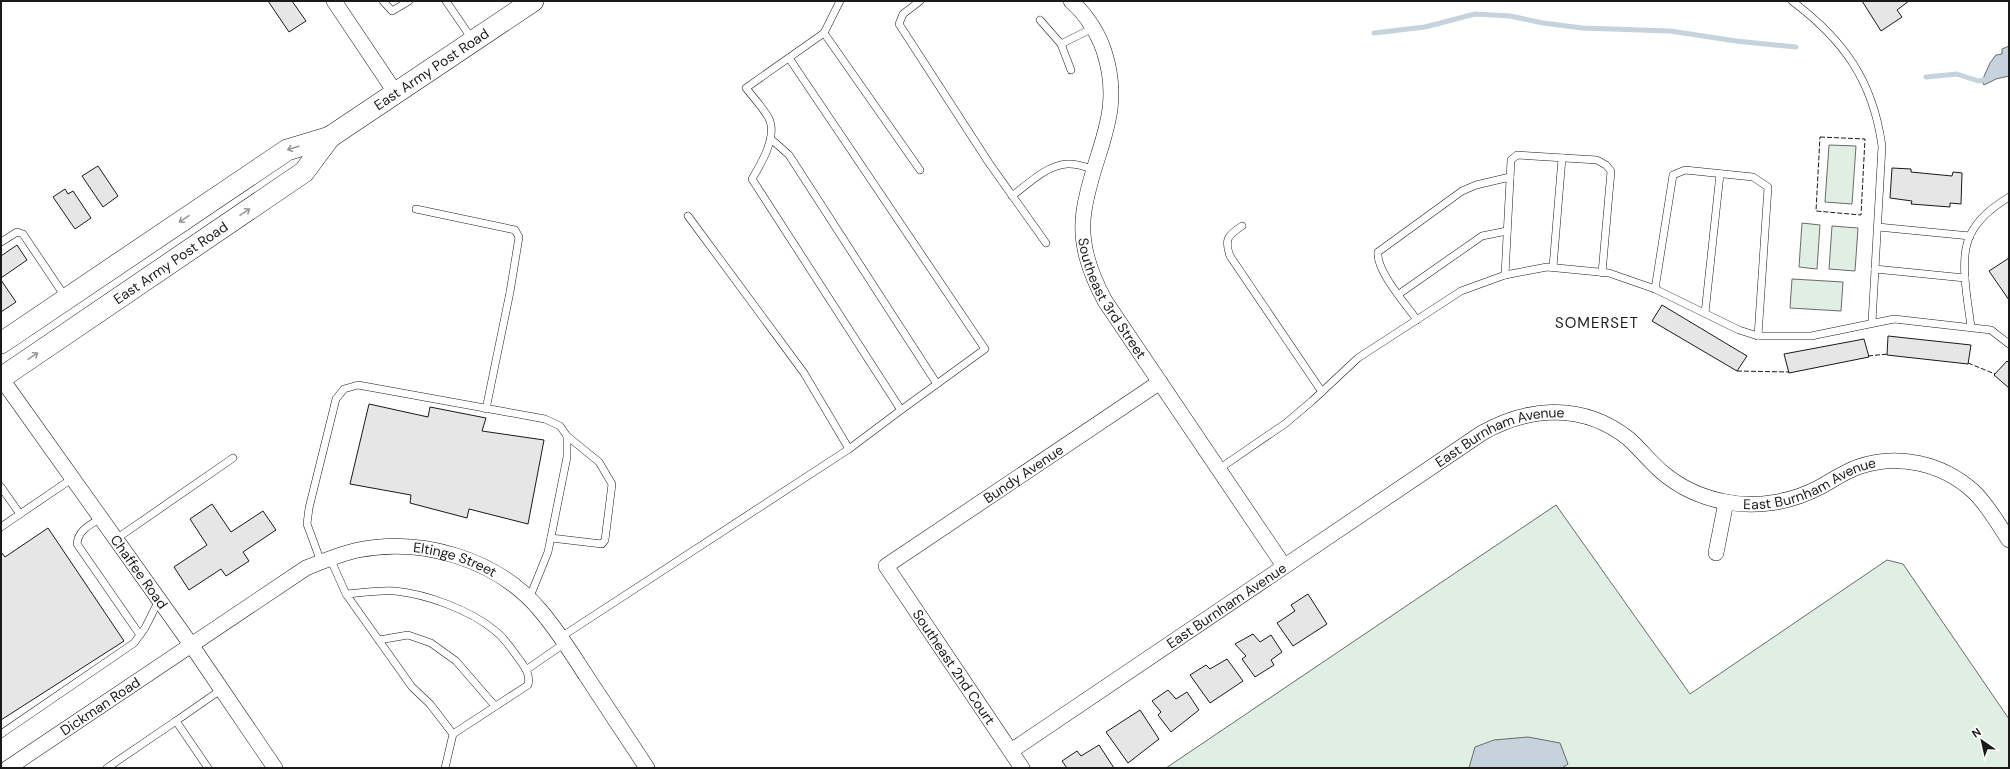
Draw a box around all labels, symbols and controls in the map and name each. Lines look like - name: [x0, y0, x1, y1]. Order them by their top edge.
- street label: East Army Post Road: [371, 24, 492, 114]
- one-way arrow: [286, 145, 299, 152]
- one-way arrow: [239, 208, 250, 216]
- one-way arrow: [179, 215, 190, 223]
- street label: East Army Post Road: [110, 218, 231, 308]
- street label: Southeast 3rd Street: [1074, 237, 1150, 362]
- district label: SOMERSET: [1555, 313, 1639, 333]
- one-way arrow: [27, 352, 38, 360]
- street label: East Burnham Avenue: [1432, 403, 1565, 471]
- street label: Bundy Avenue: [980, 440, 1067, 507]
- street label: East Burnham Avenue: [1743, 453, 1877, 513]
- street label: Chaffee Road: [106, 531, 172, 613]
- street label: Eltinge Street: [412, 538, 500, 581]
- street label: East Burnham Avenue: [1163, 559, 1290, 652]
- street label: Southeast 2nd Court: [909, 606, 999, 728]
- street label: Dickman Road: [57, 673, 144, 739]
- north arrow: [1962, 721, 2002, 761]
- text: N: [1969, 725, 1984, 741]

